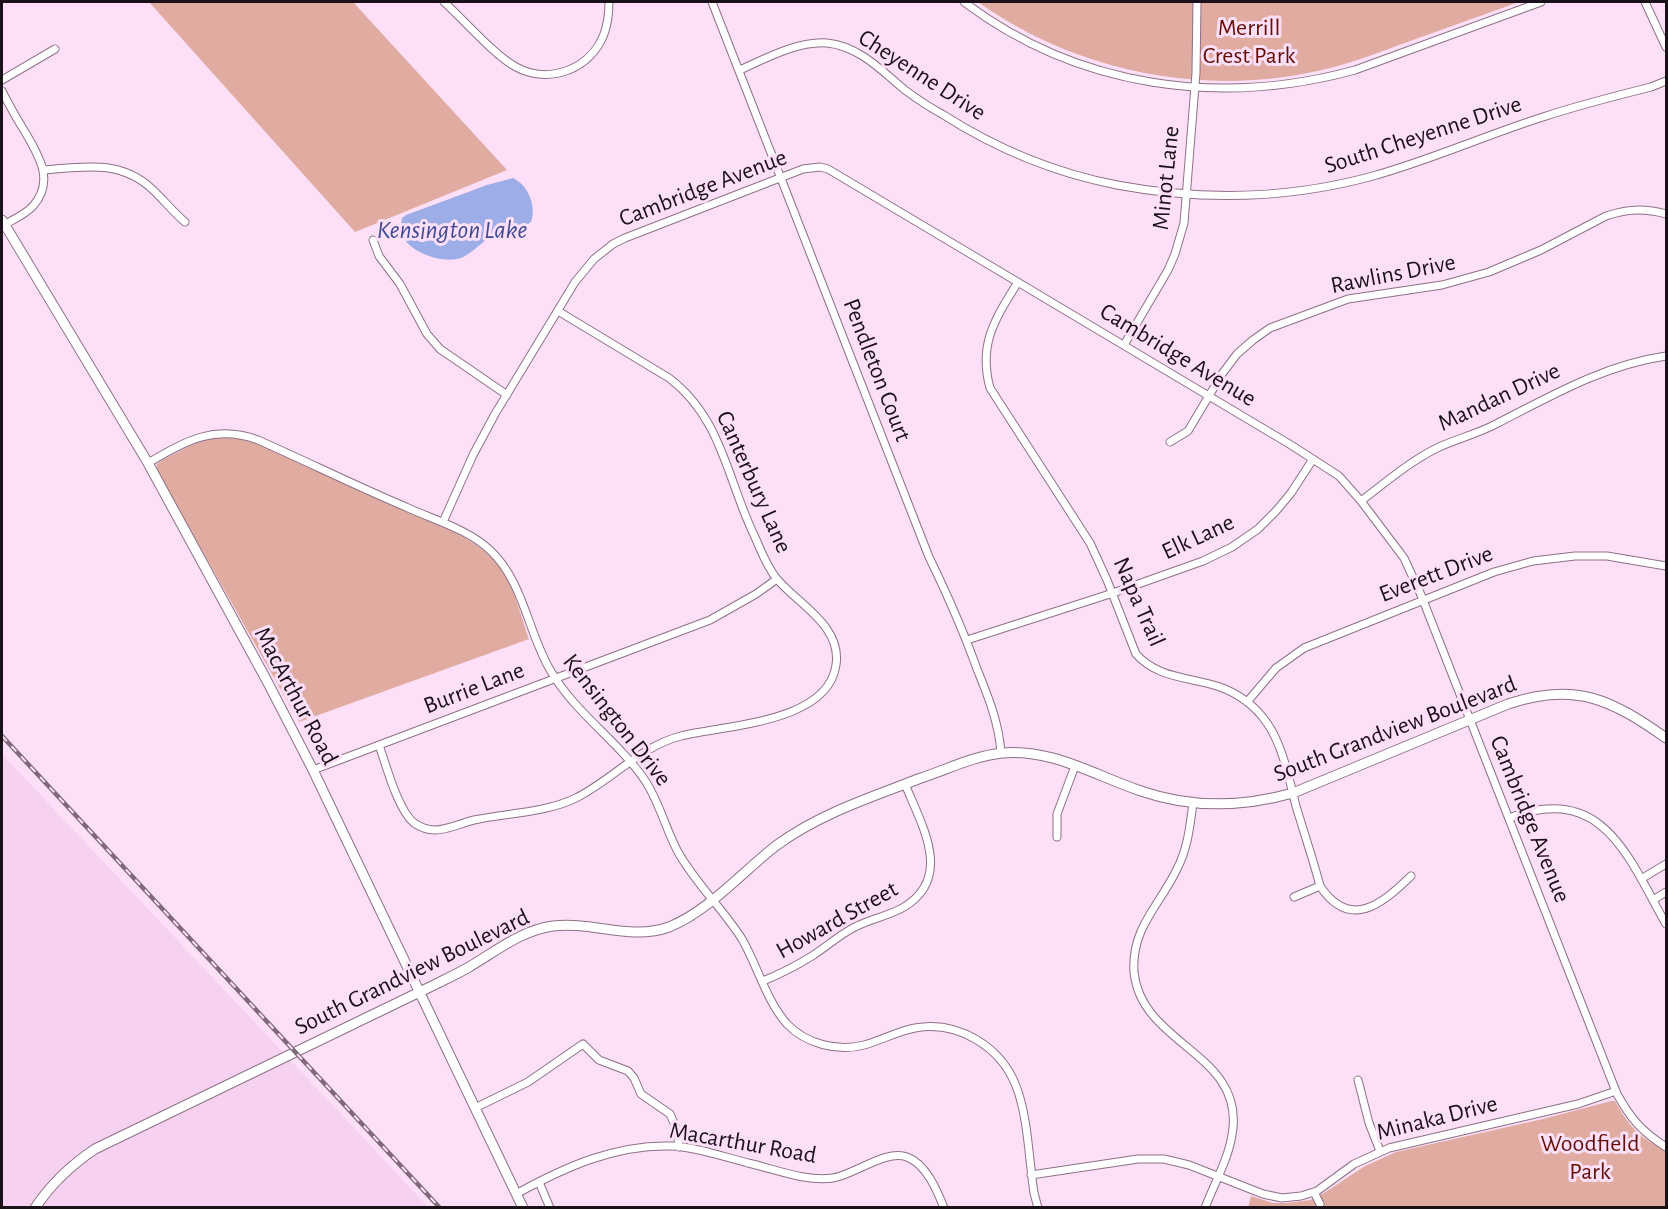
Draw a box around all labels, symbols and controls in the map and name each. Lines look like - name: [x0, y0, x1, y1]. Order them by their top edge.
- park label: Merrill Crest Park: [1203, 14, 1295, 70]
- street label: Cheyenne Drive: [853, 23, 991, 127]
- street label: South Cheyenne Drive: [1321, 90, 1525, 180]
- street label: Minot Lane: [1146, 124, 1186, 232]
- street label: Cambridge Avenue: [615, 143, 791, 233]
- water label: Kensington Lake: [377, 214, 527, 246]
- street label: Rawlins Drive: [1328, 248, 1458, 300]
- street label: Pendleton Court: [837, 294, 917, 446]
- street label: Cambridge Avenue: [1095, 297, 1261, 413]
- street label: Mandan Drive: [1433, 356, 1565, 438]
- street label: Canterbury Lane: [710, 406, 798, 558]
- street label: Elk Lane: [1157, 508, 1239, 566]
- street label: Everett Drive: [1375, 539, 1497, 609]
- street label: Napa Trail: [1107, 553, 1171, 651]
- street label: MacArthur Road: [248, 622, 344, 770]
- street label: Kensington Drive: [556, 648, 678, 792]
- street label: Burrie Lane: [420, 656, 528, 720]
- street label: South Grandview Boulevard: [1270, 669, 1520, 789]
- street label: Cambridge Avenue: [1483, 731, 1577, 907]
- street label: Howard Street: [771, 875, 903, 965]
- street label: South Grandview Boulevard: [290, 903, 534, 1041]
- street label: Minaka Drive: [1374, 1089, 1500, 1147]
- street label: Macarthur Road: [667, 1116, 819, 1170]
- park label: Woodfield Park: [1540, 1130, 1640, 1186]

